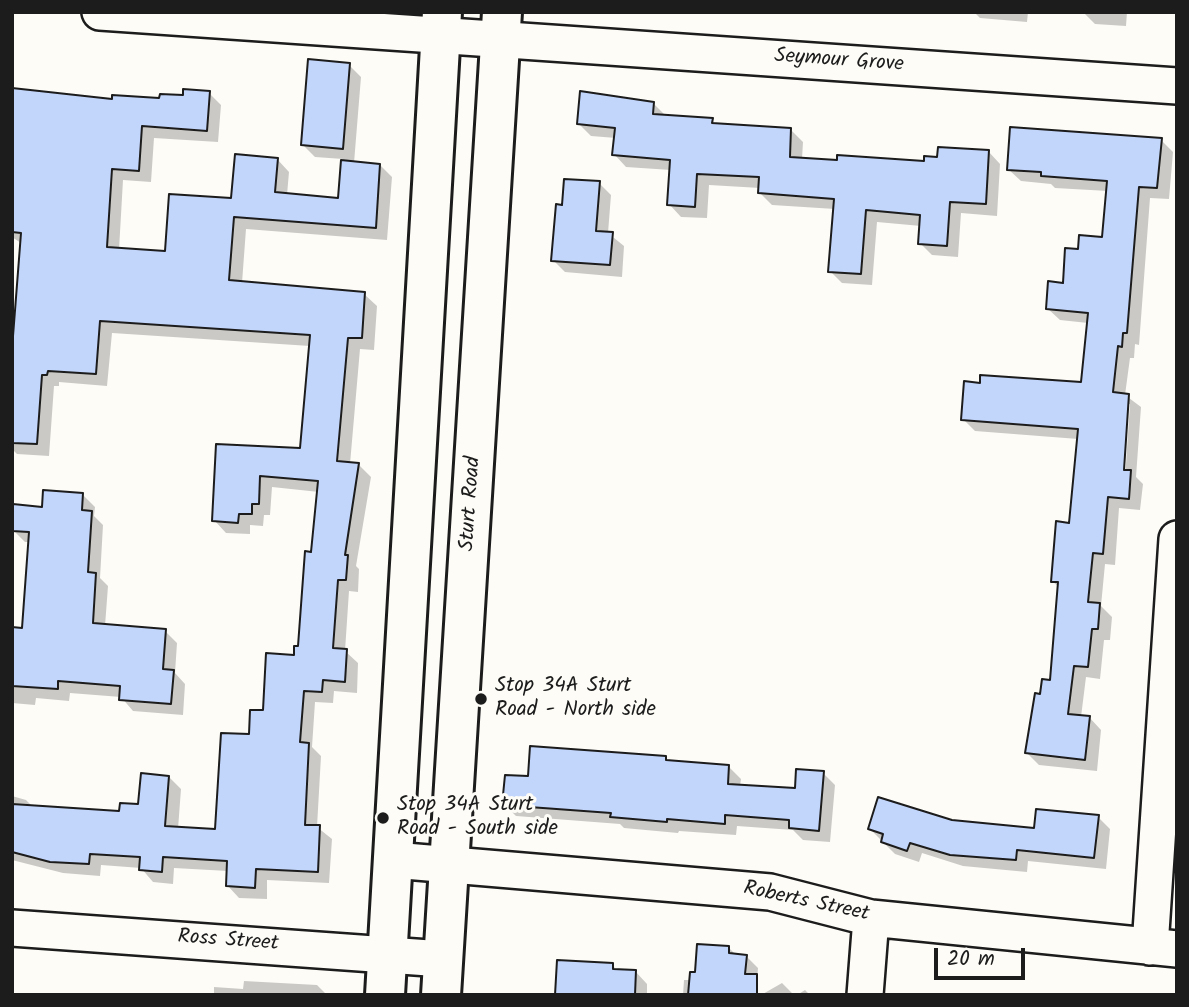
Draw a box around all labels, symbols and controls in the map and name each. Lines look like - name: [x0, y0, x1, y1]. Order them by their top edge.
- street label: Seymour Grove: [773, 45, 905, 79]
- street label: Sturt Road: [456, 456, 488, 552]
- place label: Stop 34A Sturt Road - North side: [495, 674, 656, 724]
- marker: Stop 34A Sturt Road - North side: [473, 691, 489, 707]
- place label: Stop 34A Sturt Road - South side: [397, 793, 558, 843]
- marker: Stop 34A Sturt Road - South side: [375, 810, 391, 826]
- street label: Roberts Street: [741, 877, 871, 929]
- street label: Ross Street: [177, 926, 279, 958]
- scale bar: [937, 934, 1028, 978]
- text: 20 m: [947, 943, 995, 976]

